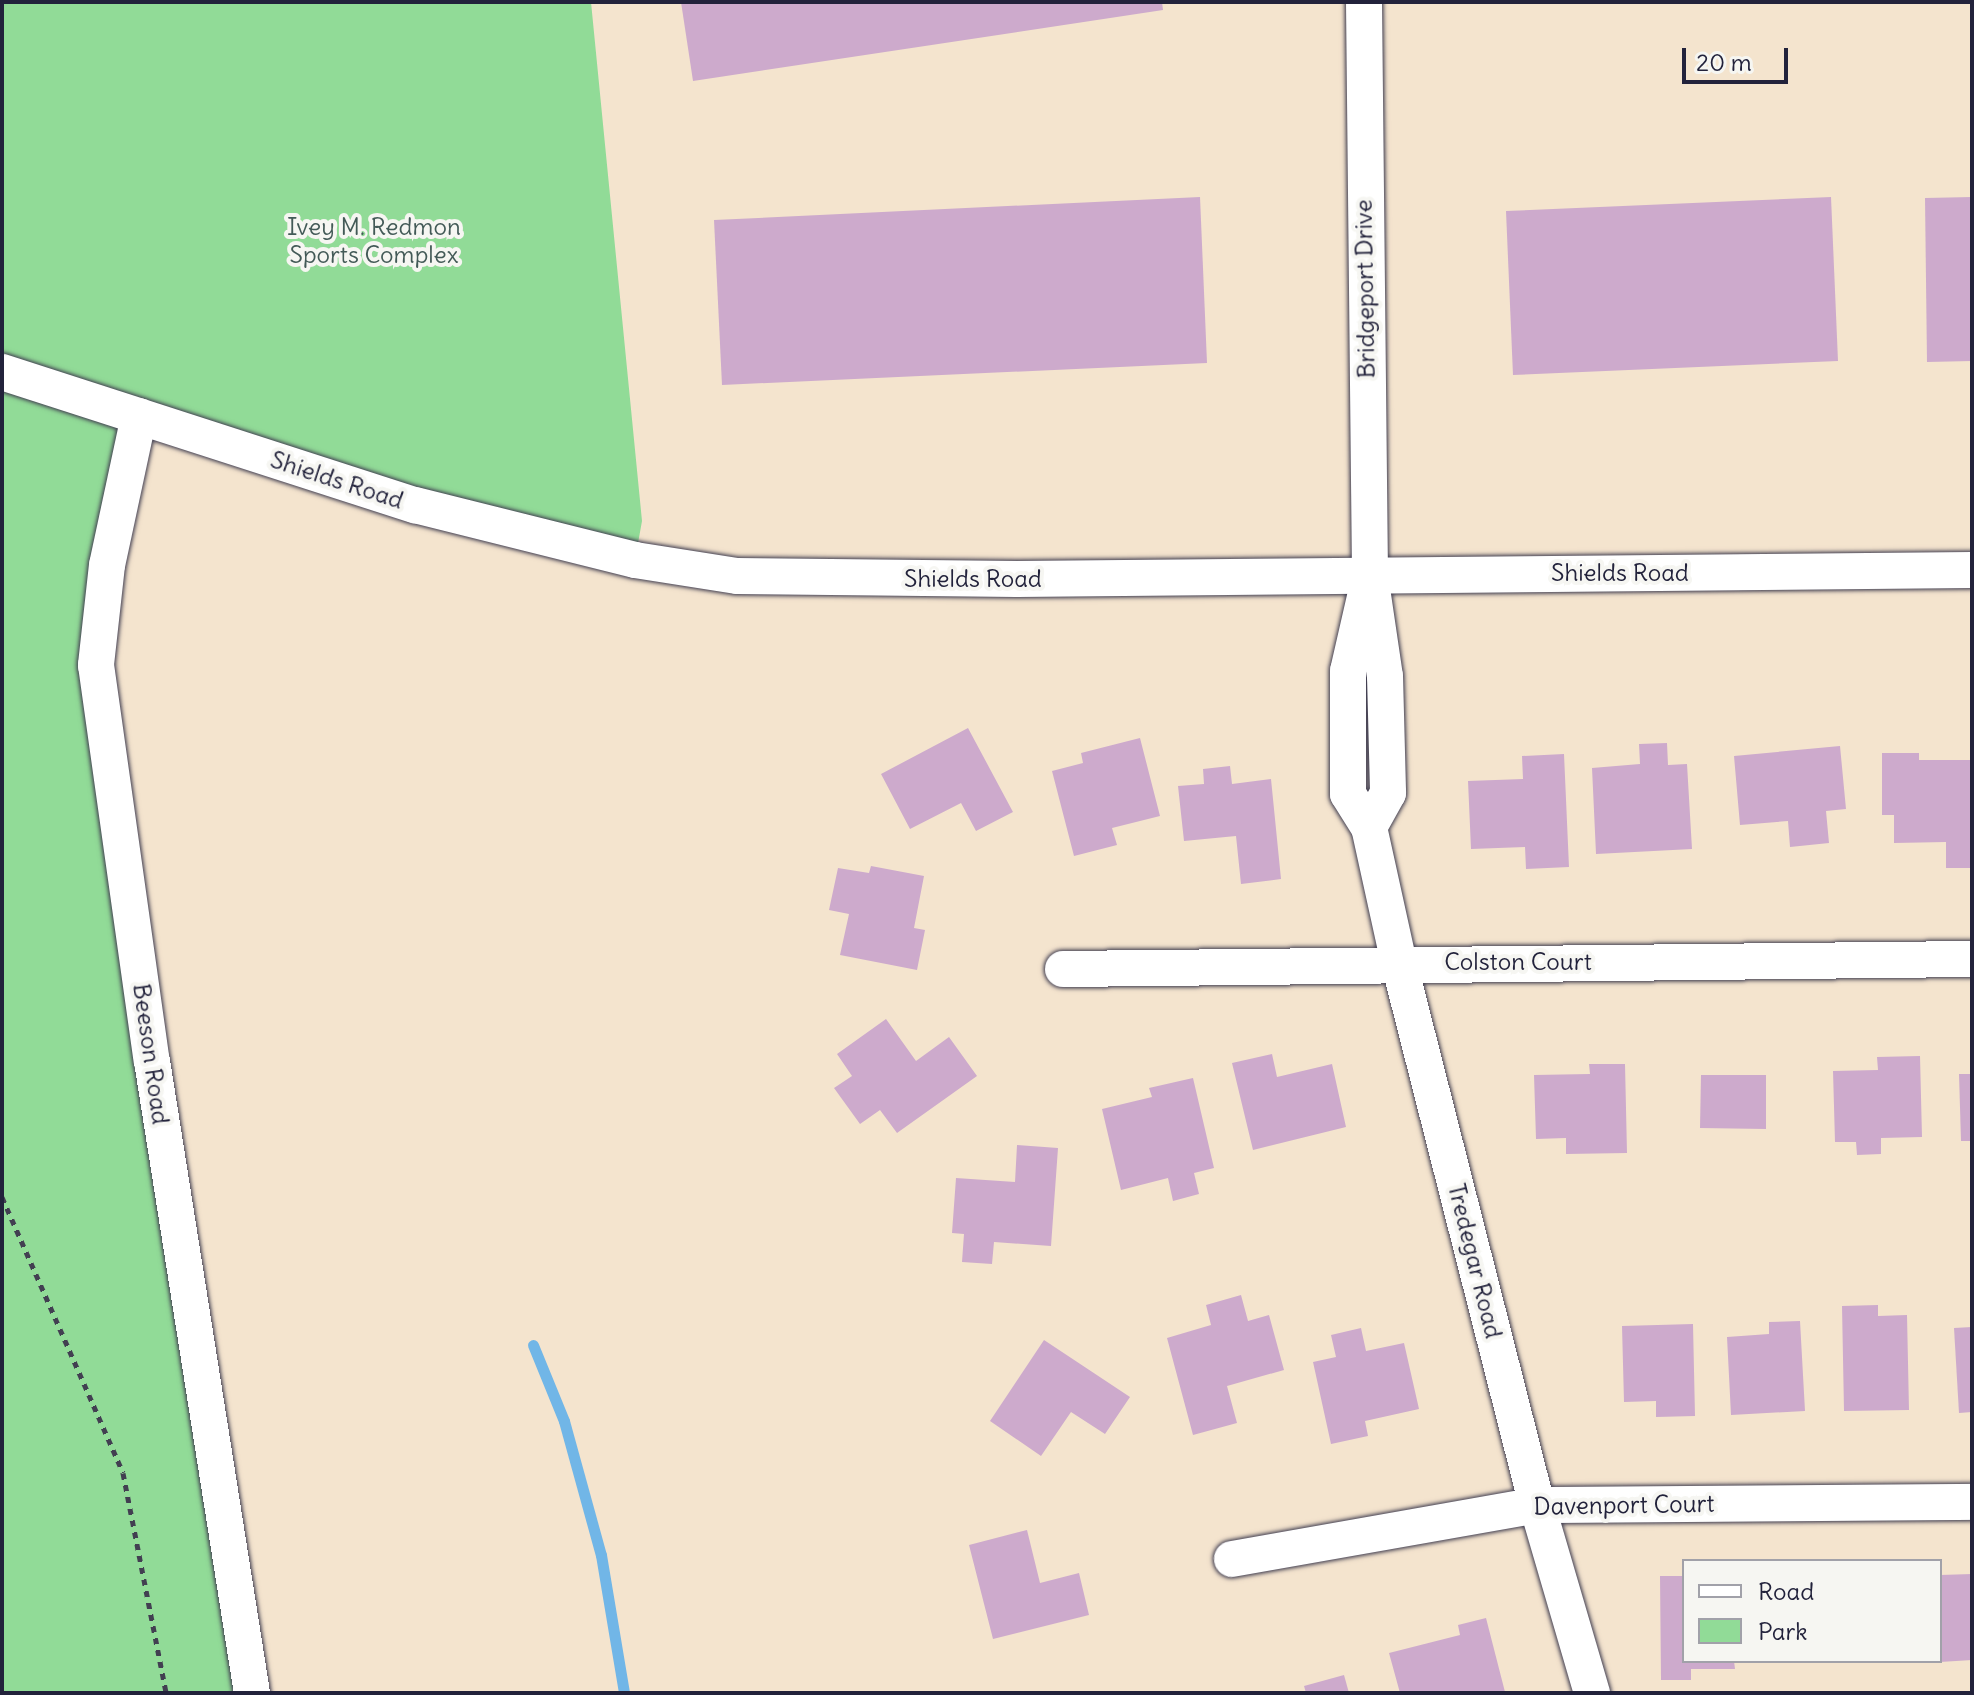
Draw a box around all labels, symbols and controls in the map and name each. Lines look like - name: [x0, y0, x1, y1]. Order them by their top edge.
- scale bar: [1686, 32, 1792, 82]
- text: 20 m: [1696, 47, 1752, 77]
- street label: Bridgeport Drive: [1349, 199, 1381, 379]
- park label: Ivey M. Redmon Sports Complex: [287, 213, 461, 269]
- street label: Shields Road: [267, 445, 407, 515]
- street label: Shields Road: [1551, 559, 1689, 587]
- street label: Shields Road: [904, 565, 1042, 593]
- street label: Colston Court: [1444, 948, 1592, 976]
- street label: Beeson Road: [127, 982, 175, 1126]
- street label: Tredegar Road: [1442, 1181, 1508, 1341]
- street label: Davenport Court: [1533, 1489, 1715, 1521]
- legend: [1682, 1559, 1942, 1663]
- text: Road: [1758, 1576, 1814, 1606]
- text: Park: [1758, 1616, 1808, 1646]

